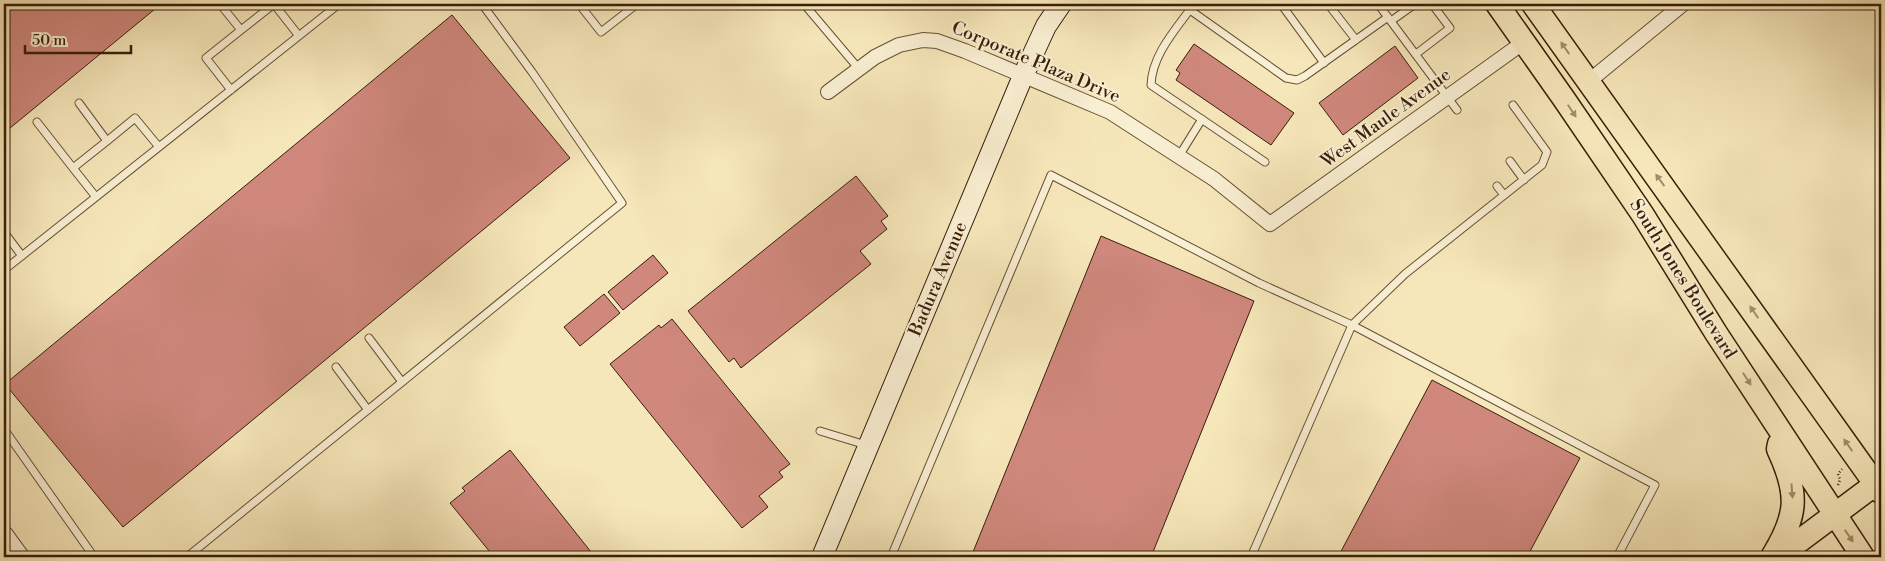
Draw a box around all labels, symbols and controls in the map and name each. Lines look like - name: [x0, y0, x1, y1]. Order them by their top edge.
- street label: Corporate Plaza Drive: [948, 16, 1124, 108]
- scale bar: [25, 22, 131, 54]
- text: 50 m: [32, 31, 66, 50]
- one-way arrow: [1560, 42, 1570, 55]
- street label: West Maule Avenue: [1316, 63, 1456, 173]
- one-way arrow: [1568, 104, 1577, 118]
- one-way arrow: [1655, 173, 1665, 187]
- street label: South Jones Boulevard: [1624, 195, 1742, 364]
- street label: Badura Avenue: [903, 218, 972, 341]
- one-way arrow: [1749, 305, 1759, 319]
- one-way arrow: [1742, 373, 1751, 386]
- one-way arrow: [1843, 438, 1853, 452]
- one-way arrow: [1789, 484, 1797, 500]
- one-way arrow: [1844, 529, 1854, 543]

